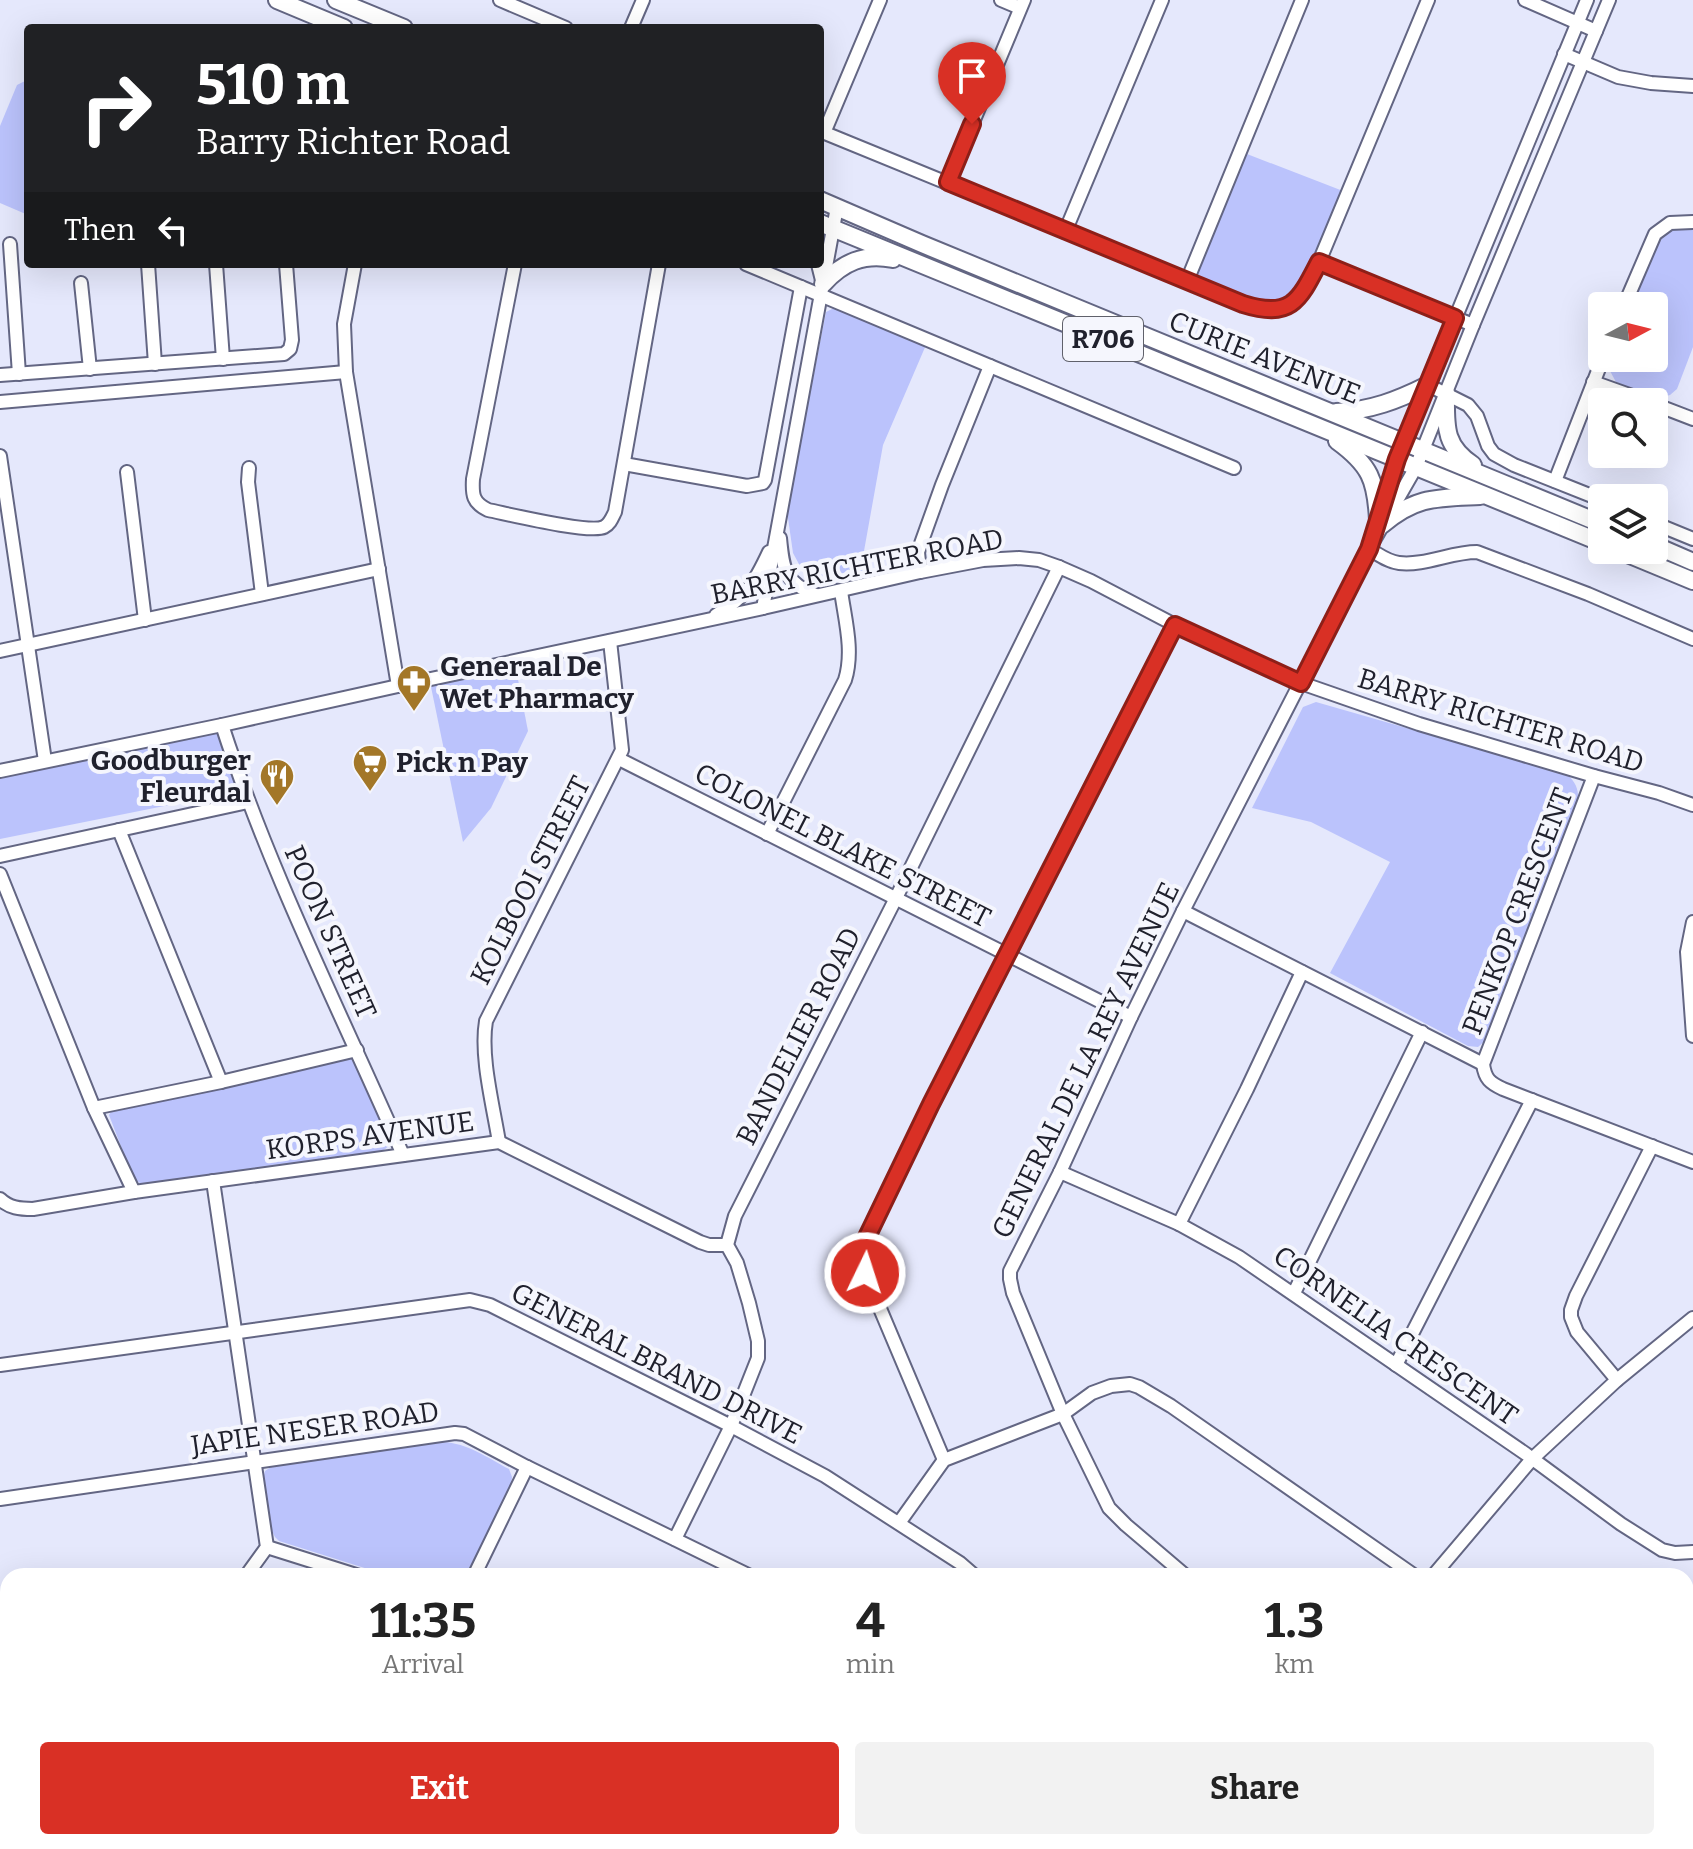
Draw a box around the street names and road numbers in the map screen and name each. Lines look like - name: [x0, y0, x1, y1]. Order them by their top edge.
- street label: CURIE AVENUE: [1164, 304, 1365, 411]
- road number: R706: [1063, 317, 1143, 361]
- street label: BARRY RICHTER ROAD: [708, 522, 1006, 611]
- street label: BARRY RICHTER ROAD: [1354, 661, 1648, 780]
- street label: COLONEL BLAKE STREET: [689, 756, 996, 934]
- street label: KOLBOOI STREET: [464, 771, 597, 990]
- street label: PENKOP CRESCENT: [1455, 783, 1580, 1039]
- street label: POON STREET: [278, 841, 383, 1024]
- street label: GENERAL DE LA REY AVENUE: [985, 877, 1186, 1243]
- street label: BANDELIER ROAD: [729, 922, 868, 1150]
- street label: KORPS AVENUE: [264, 1105, 476, 1166]
- street label: CORNELIA CRESCENT: [1267, 1239, 1524, 1432]
- street label: GENERAL BRAND DRIVE: [506, 1276, 808, 1451]
- street label: JAPIE NESER ROAD: [188, 1395, 441, 1462]

